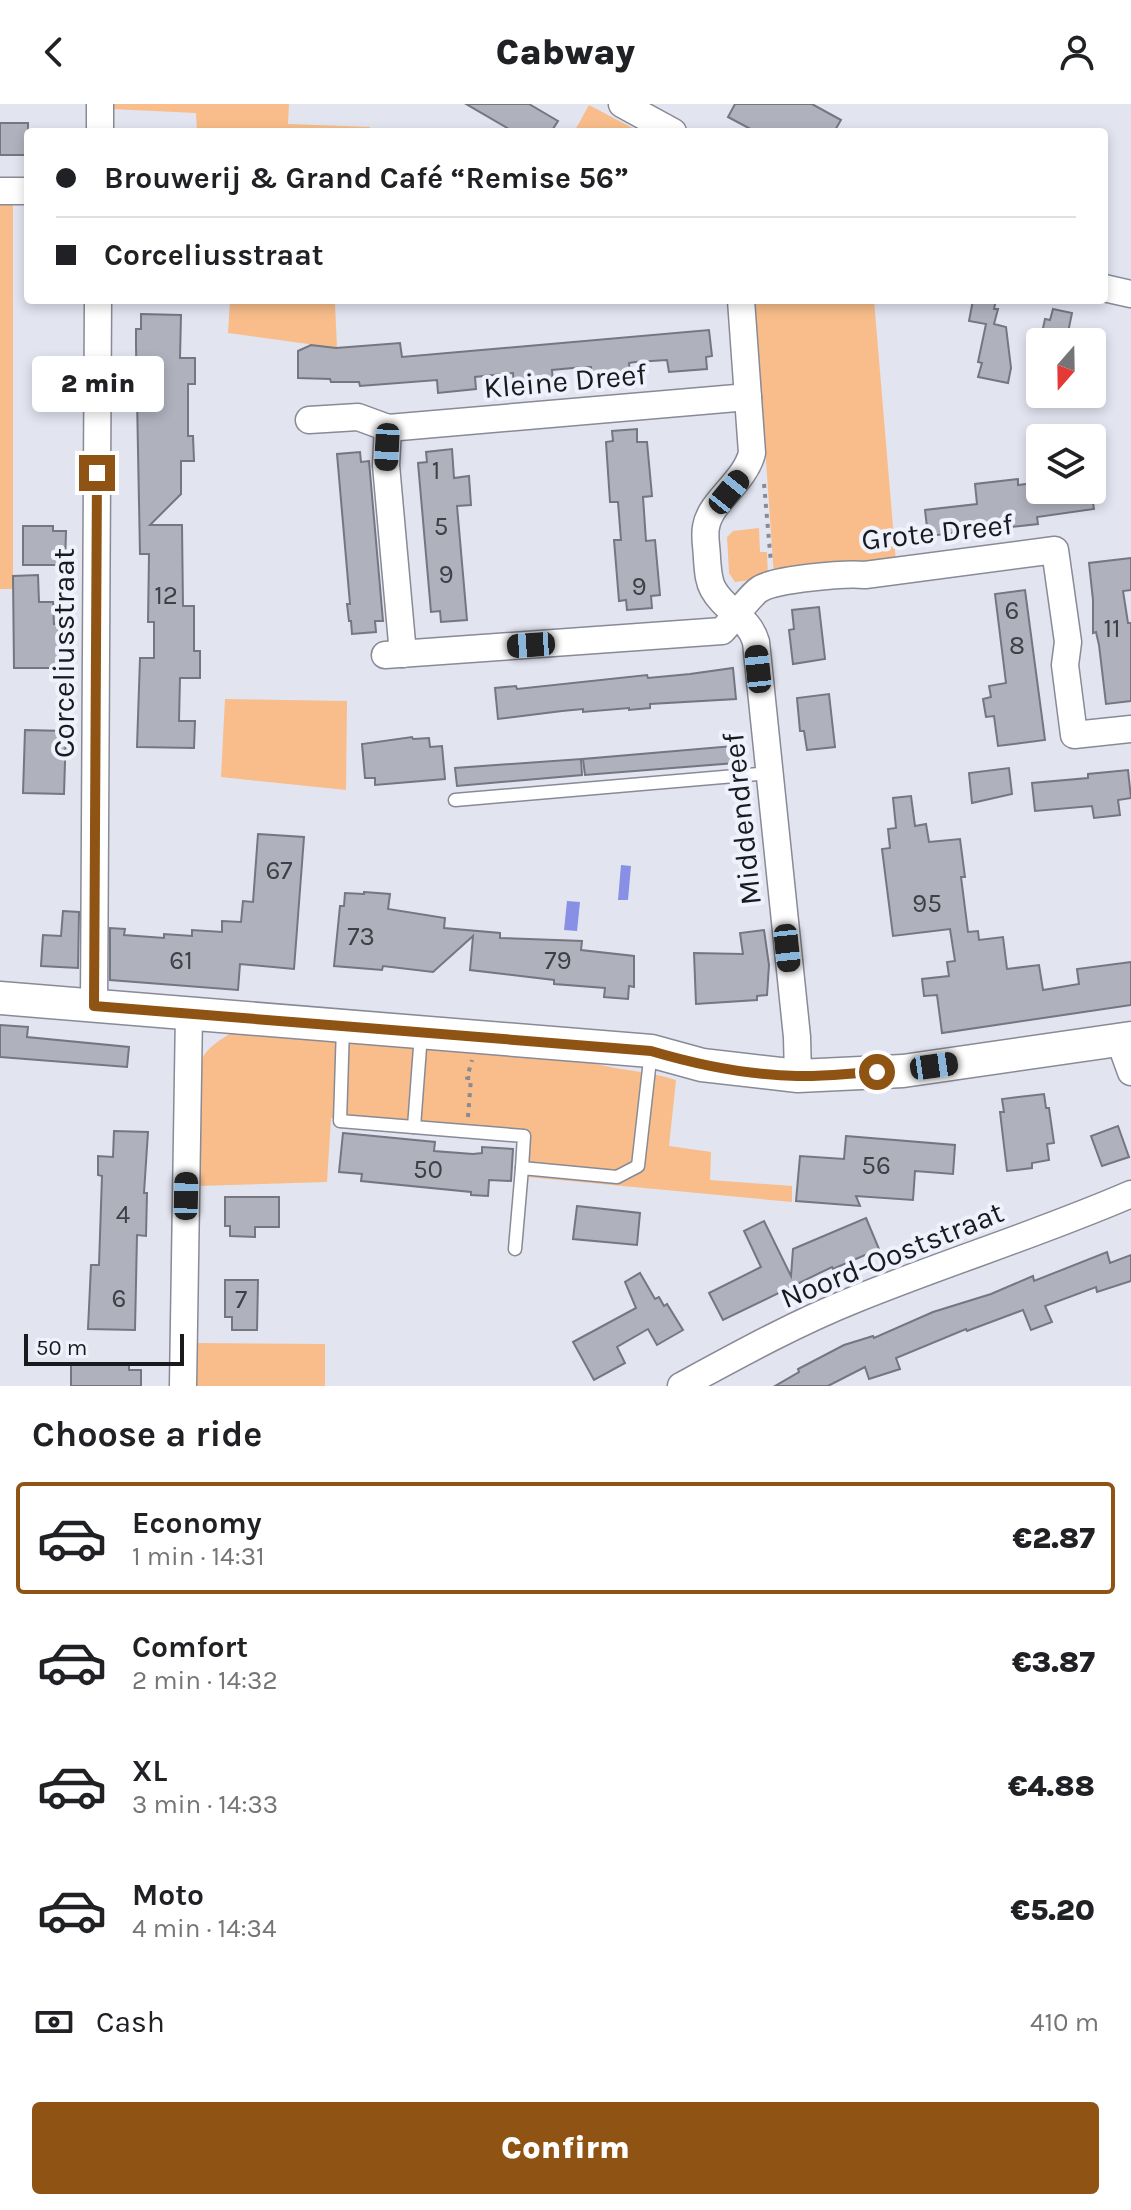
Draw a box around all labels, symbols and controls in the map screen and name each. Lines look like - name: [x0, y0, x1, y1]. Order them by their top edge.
- icon: back: [32, 30, 76, 74]
- icon: person: [1055, 30, 1099, 74]
- text: Cabway: [496, 31, 635, 73]
- text: Brouwerij & Grand Café “Remise 56”: [104, 160, 629, 196]
- text: Corceliusstraat: [104, 237, 324, 273]
- north arrow: [1026, 328, 1106, 408]
- map controls: [1026, 328, 1106, 504]
- street label: Kleine Dreef: [482, 356, 649, 406]
- callout: 2 min: [31, 357, 163, 413]
- text: 2 min: [61, 368, 135, 399]
- car: [374, 422, 400, 472]
- button: layers: [1026, 424, 1106, 504]
- route end: [79, 455, 115, 491]
- house number: 1: [432, 455, 440, 486]
- car: [705, 466, 753, 518]
- street label: Grote Dreef: [859, 506, 1015, 558]
- house number: 5: [434, 511, 448, 542]
- street label: Corceliusstraat: [46, 548, 82, 758]
- house number: 9: [438, 559, 454, 590]
- house number: 9: [631, 571, 647, 602]
- house number: 12: [154, 580, 178, 611]
- house number: 6: [1005, 595, 1019, 626]
- house number: 11: [1103, 613, 1121, 644]
- house number: 8: [1009, 630, 1025, 661]
- car: [506, 631, 556, 659]
- car: [744, 644, 772, 694]
- street label: Middendreef: [715, 730, 769, 907]
- house number: 67: [265, 855, 293, 886]
- house number: 95: [912, 888, 942, 919]
- house number: 73: [347, 921, 375, 952]
- car: [773, 923, 801, 973]
- house number: 61: [169, 945, 193, 976]
- house number: 79: [544, 945, 572, 976]
- car: [909, 1051, 959, 1081]
- route start: [859, 1054, 895, 1090]
- house number: 56: [861, 1150, 891, 1181]
- house number: 50: [413, 1154, 443, 1185]
- car: [174, 1172, 198, 1220]
- street label: Noord-Ooststraat: [775, 1194, 1009, 1316]
- house number: 4: [116, 1199, 130, 1230]
- house number: 6: [112, 1283, 126, 1314]
- house number: 7: [235, 1284, 247, 1315]
- scale bar: [24, 1330, 184, 1366]
- text: 50 m: [36, 1335, 87, 1361]
- text: Choose a ride: [32, 1413, 262, 1455]
- icon: car: [36, 1502, 108, 1574]
- text: Economy: [132, 1505, 262, 1541]
- text: €2.87: [1013, 1520, 1095, 1556]
- text: 1 min · 14:31: [132, 1541, 265, 1572]
- icon: car: [36, 1626, 108, 1698]
- text: Comfort: [132, 1629, 248, 1665]
- text: €3.87: [1012, 1644, 1095, 1680]
- text: 2 min · 14:32: [132, 1665, 278, 1696]
- icon: car: [36, 1750, 108, 1822]
- text: XL: [132, 1753, 167, 1789]
- text: €4.88: [1008, 1768, 1095, 1804]
- text: 3 min · 14:33: [132, 1789, 278, 1820]
- icon: car: [36, 1874, 108, 1946]
- text: Moto: [132, 1877, 204, 1913]
- text: €5.20: [1011, 1892, 1095, 1928]
- text: 4 min · 14:34: [132, 1913, 276, 1944]
- icon: cash: [32, 2000, 76, 2044]
- text: Cash: [96, 2004, 165, 2040]
- text: 410 m: [1030, 2007, 1099, 2038]
- button: Confirm: [32, 2102, 1099, 2194]

